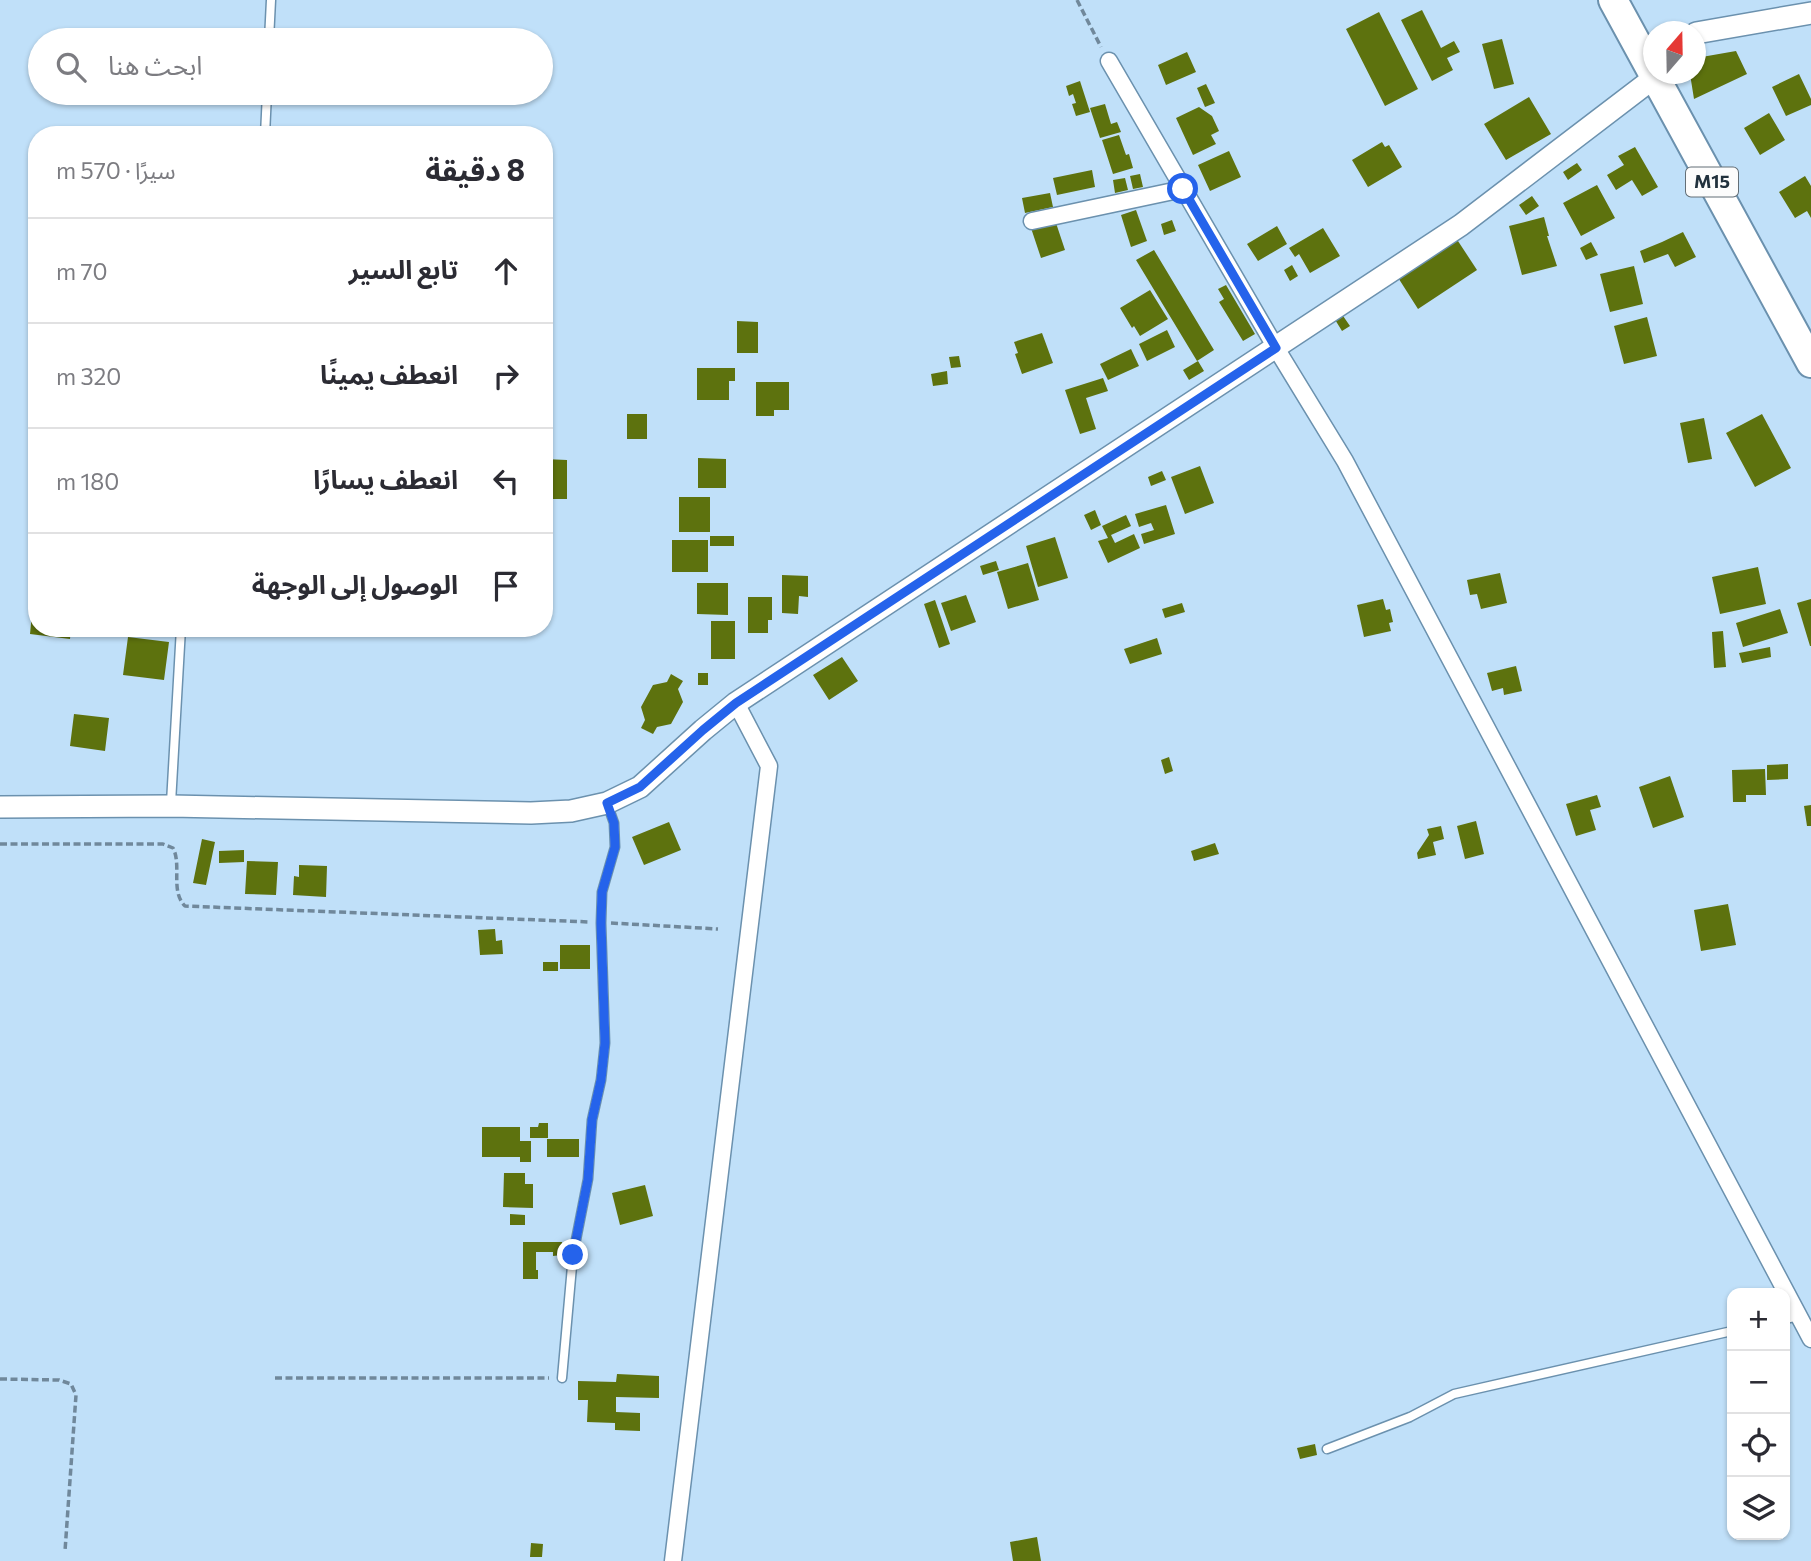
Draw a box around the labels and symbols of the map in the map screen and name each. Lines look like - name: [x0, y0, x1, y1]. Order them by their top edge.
- north arrow: [1643, 21, 1706, 84]
- road number: M15: [1686, 168, 1738, 196]
- route start: [1167, 173, 1198, 204]
- route end: [557, 1239, 588, 1270]

